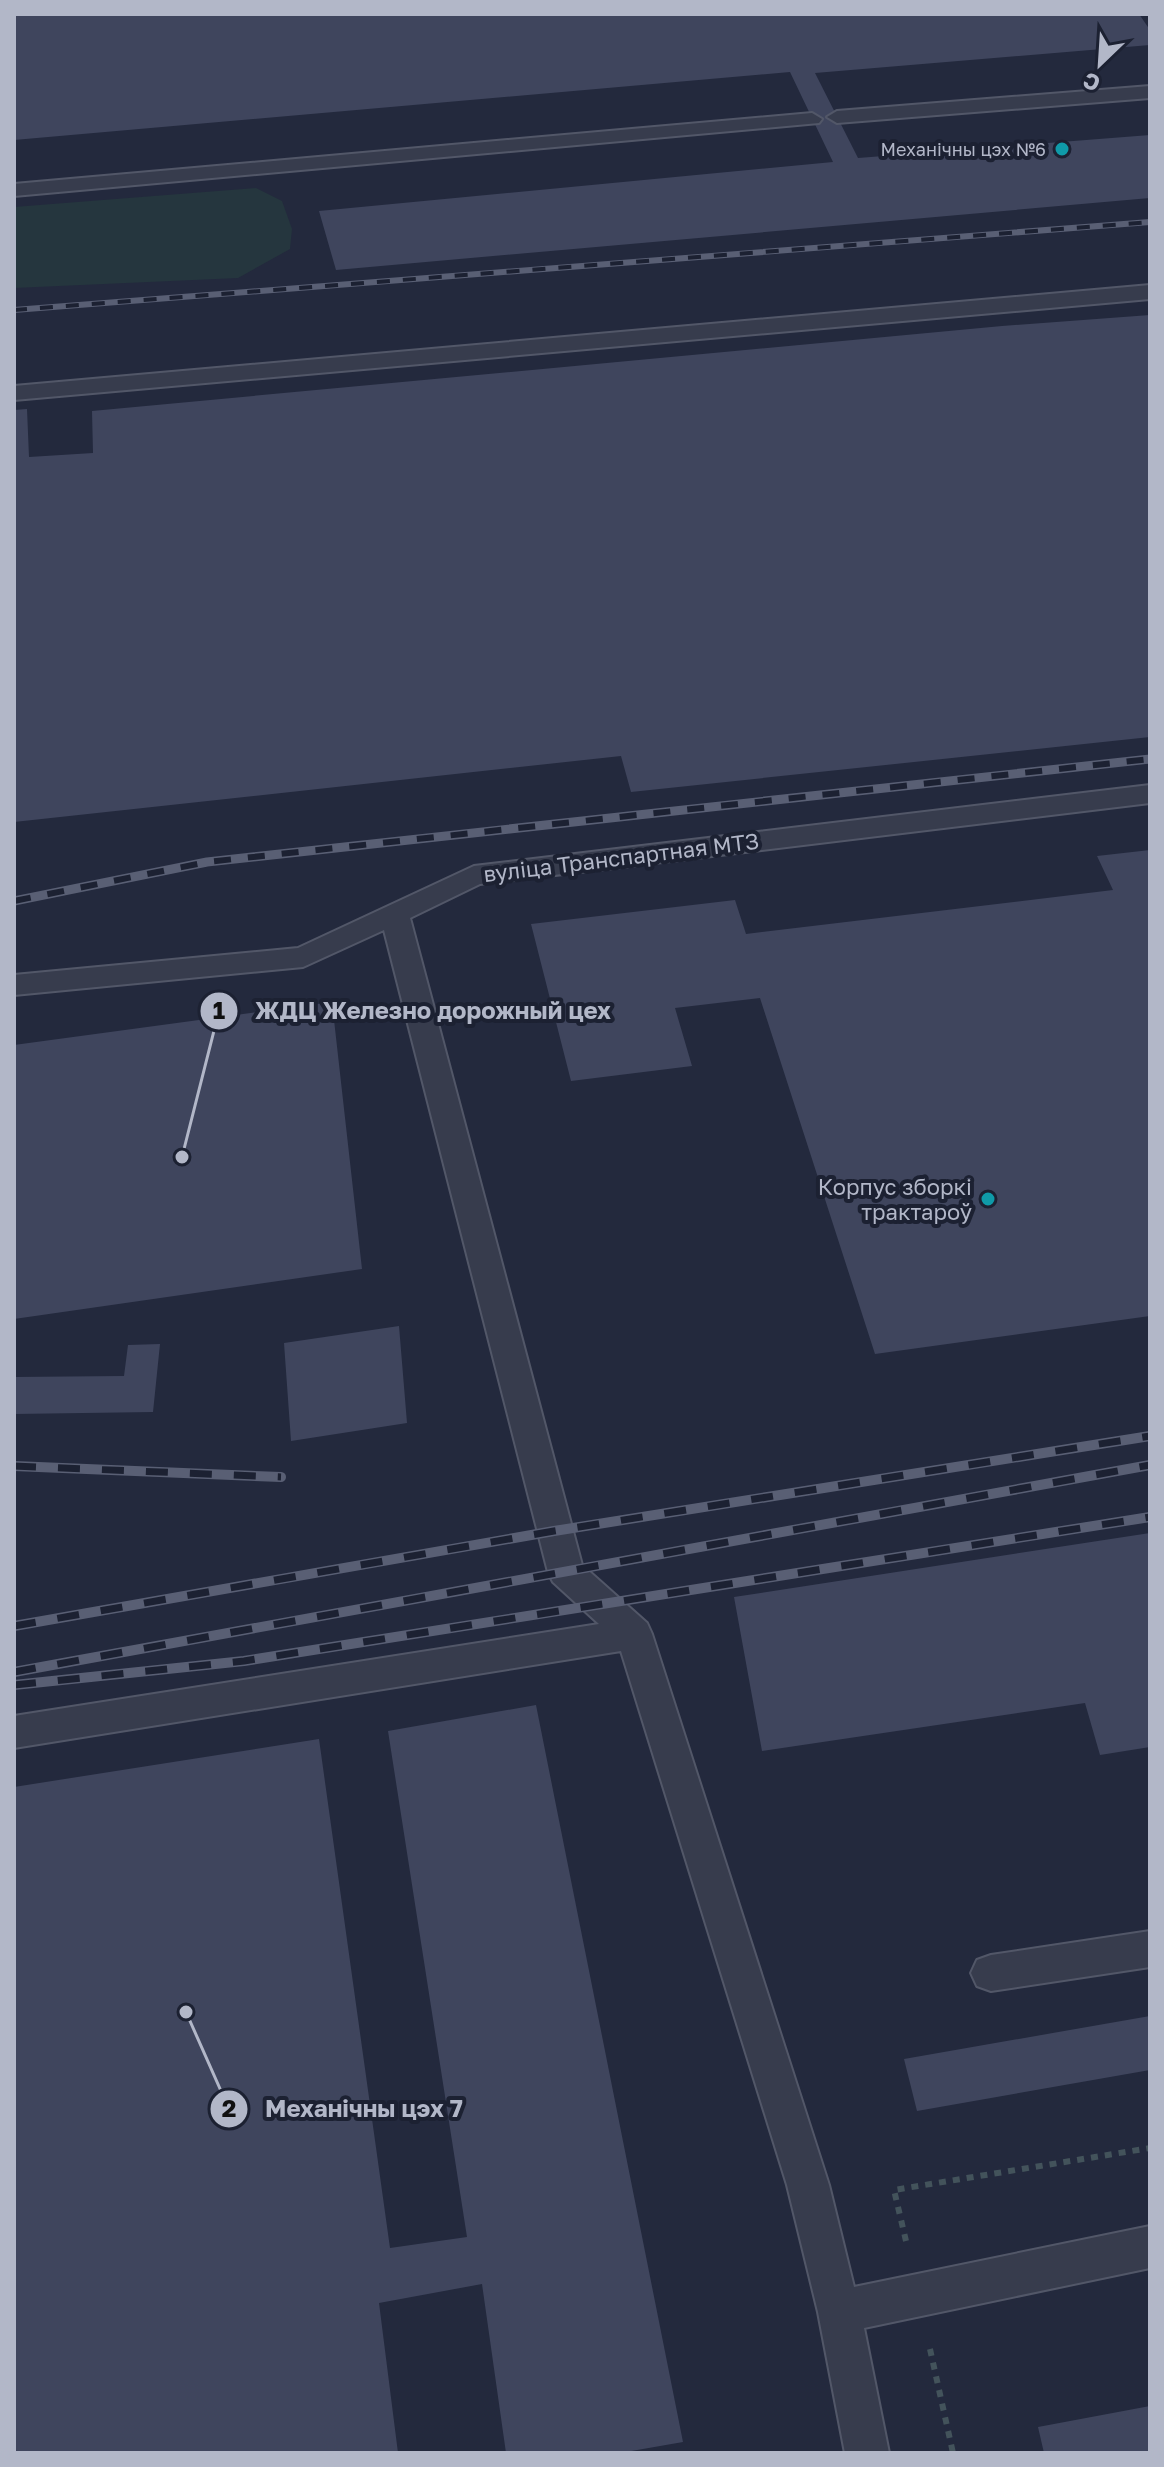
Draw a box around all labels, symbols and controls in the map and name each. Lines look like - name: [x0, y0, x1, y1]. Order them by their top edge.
- north arrow: [1060, 24, 1140, 104]
- text: С: [1079, 67, 1104, 98]
- place label: Механічны цэх №6: [881, 138, 1046, 160]
- marker: Механічны цэх №6: [1053, 140, 1071, 158]
- street label: вуліца Транспартная МТЗ: [482, 827, 760, 887]
- callout: ЖДЦ Железно дорожный цех: [199, 987, 627, 1035]
- text: 1: [213, 995, 225, 1024]
- text: ЖДЦ Железно дорожный цех: [255, 995, 611, 1024]
- place label: Корпус зборкі трактароў: [818, 1173, 972, 1225]
- marker: Корпус зборкі трактароў: [979, 1190, 997, 1208]
- callout: Механічны цэх 7: [209, 2085, 478, 2133]
- text: 2: [222, 2093, 236, 2122]
- text: Механічны цэх 7: [265, 2093, 463, 2122]

